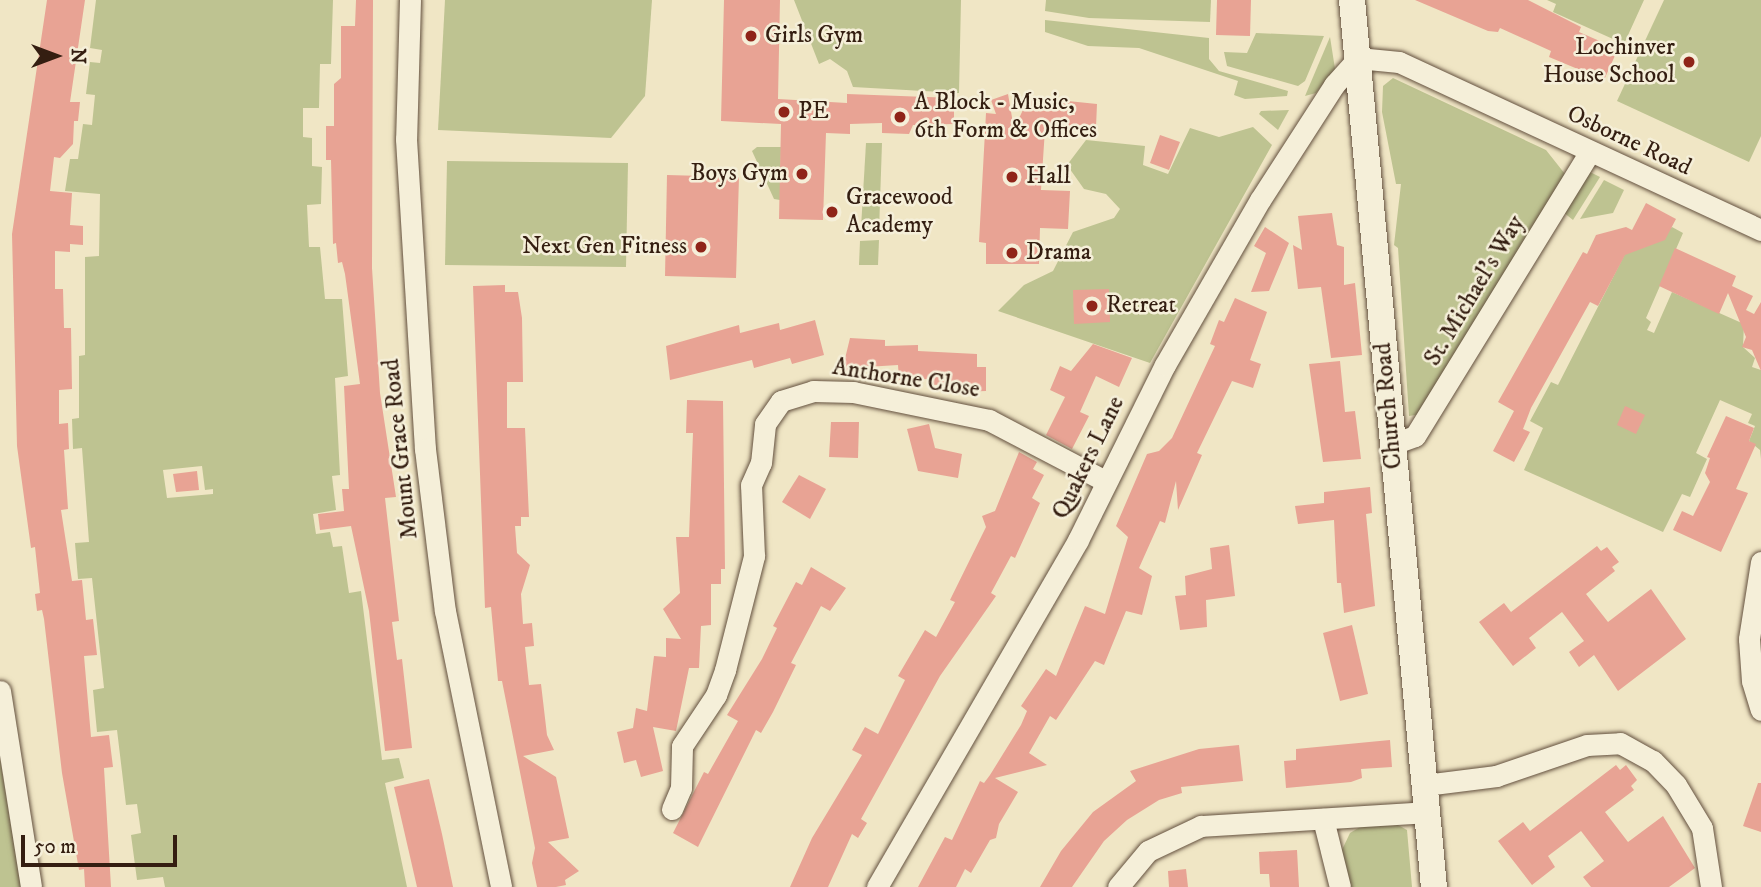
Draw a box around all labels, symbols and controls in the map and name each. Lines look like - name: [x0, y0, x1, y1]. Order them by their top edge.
- north arrow: [21, 21, 91, 91]
- place label: Girls Gym: [765, 22, 863, 50]
- marker: Girls Gym: [743, 28, 759, 44]
- place label: Lochinver House School: [1543, 34, 1675, 90]
- text: N: [66, 48, 89, 64]
- marker: Lochinver House School: [1681, 54, 1697, 70]
- place label: A Block - Music, 6th Form & Offices: [914, 89, 1097, 145]
- place label: PE: [798, 98, 829, 126]
- street label: Osborne Road: [1562, 100, 1696, 182]
- marker: PE: [776, 104, 792, 120]
- marker: A Block - Music, 6th Form & Offices: [892, 109, 908, 125]
- place label: Boys Gym: [690, 160, 788, 188]
- place label: Hall: [1026, 163, 1071, 191]
- marker: Boys Gym: [794, 166, 810, 182]
- marker: Hall: [1004, 169, 1020, 185]
- place label: Gracewood Academy: [846, 184, 953, 240]
- marker: Gracewood Academy: [824, 204, 840, 220]
- street label: St. Michael's Way: [1419, 211, 1531, 371]
- place label: Next Gen Fitness: [522, 233, 687, 261]
- marker: Next Gen Fitness: [693, 239, 709, 255]
- place label: Drama: [1026, 239, 1091, 267]
- marker: Drama: [1004, 245, 1020, 261]
- place label: Retreat: [1106, 292, 1176, 320]
- marker: Retreat: [1084, 298, 1100, 314]
- street label: Church Road: [1369, 342, 1409, 470]
- street label: Anthorne Close: [830, 353, 982, 405]
- street label: Mount Grace Road: [377, 357, 425, 541]
- street label: Quakers Lane: [1047, 392, 1131, 524]
- scale bar: [24, 820, 180, 864]
- text: 50 m: [34, 834, 76, 860]

